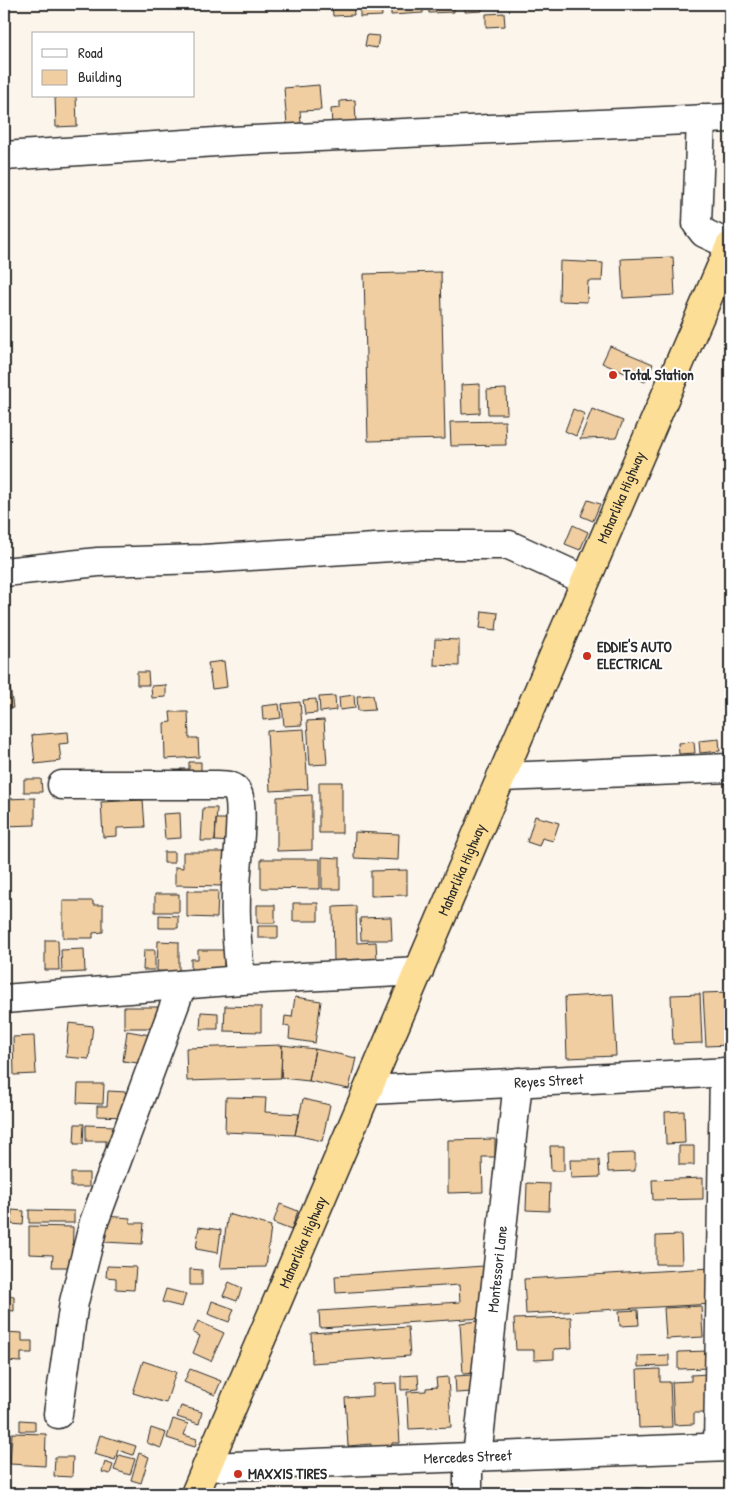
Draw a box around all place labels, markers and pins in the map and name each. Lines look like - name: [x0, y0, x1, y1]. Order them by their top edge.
- place label: Total Station: [622, 364, 694, 385]
- marker: Total Station: [607, 369, 619, 381]
- place label: EDDIE'S AUTO ELECTRICAL: [597, 636, 672, 674]
- marker: EDDIE'S AUTO ELECTRICAL: [581, 650, 593, 662]
- place label: MAXXIS TIRES: [248, 1463, 327, 1484]
- marker: MAXXIS TIRES: [232, 1468, 244, 1480]

